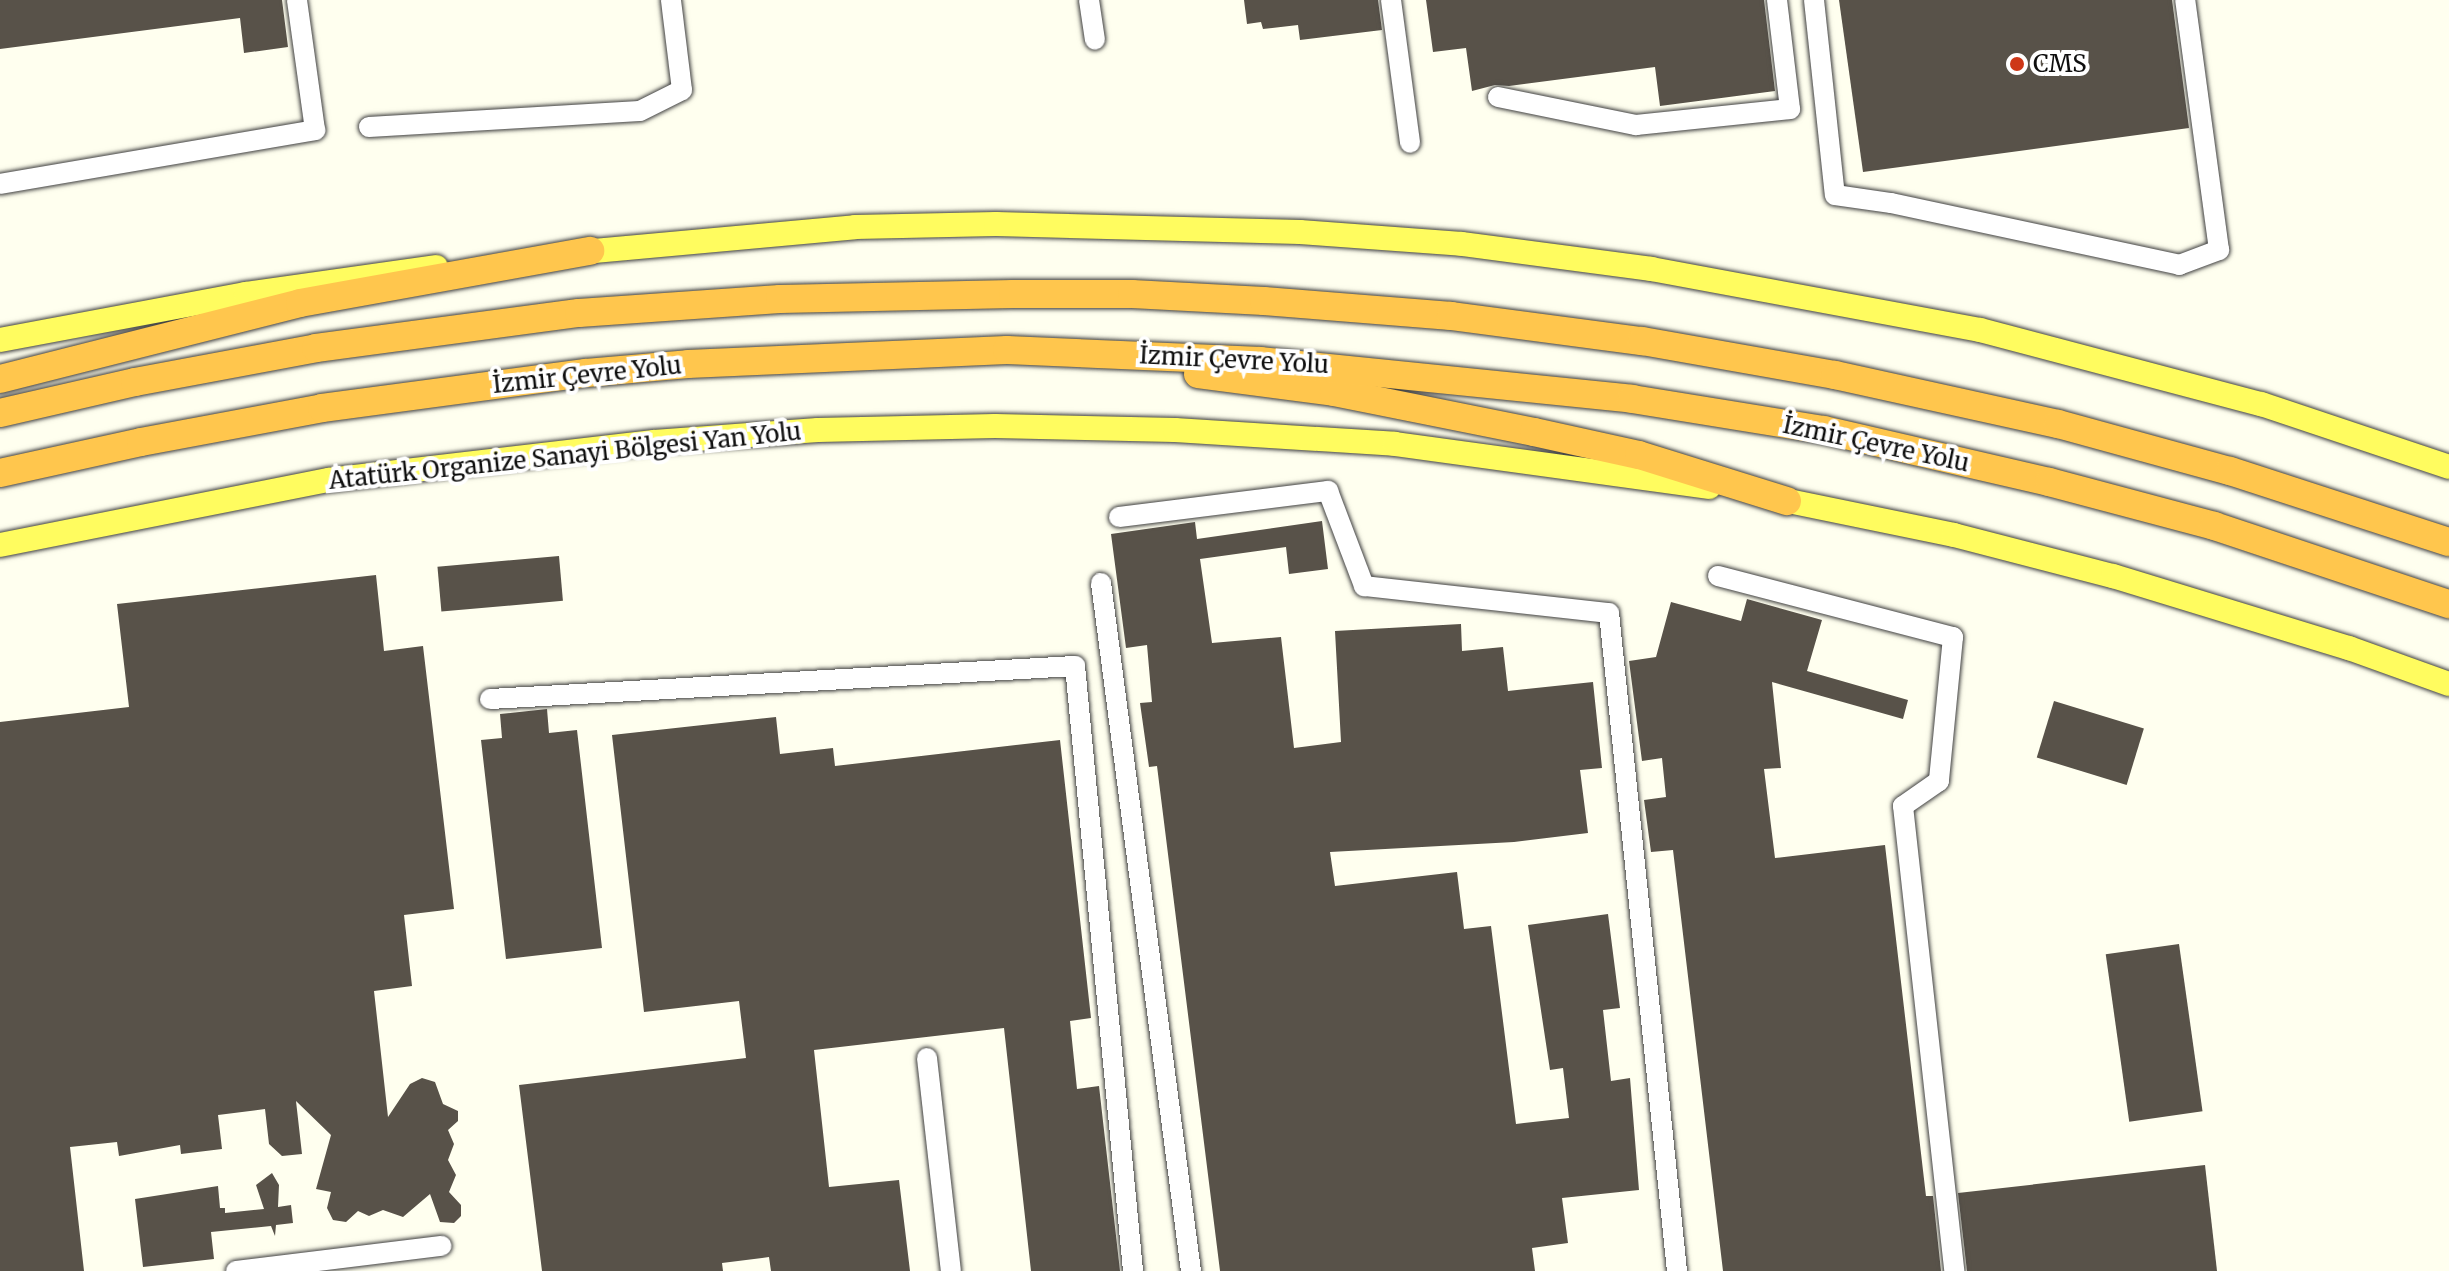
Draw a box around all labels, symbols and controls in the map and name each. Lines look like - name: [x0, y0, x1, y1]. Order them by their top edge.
- place label: CMS: [2033, 50, 2087, 78]
- marker: CMS: [2008, 55, 2026, 73]
- street label: İzmir Çevre Yolu: [1138, 341, 1330, 379]
- street label: İzmir Çevre Yolu: [491, 351, 683, 399]
- street label: İzmir Çevre Yolu: [1780, 410, 1972, 478]
- street label: Atatürk Organize Sanayi Bölgesi Yan Yolu: [327, 417, 803, 495]

